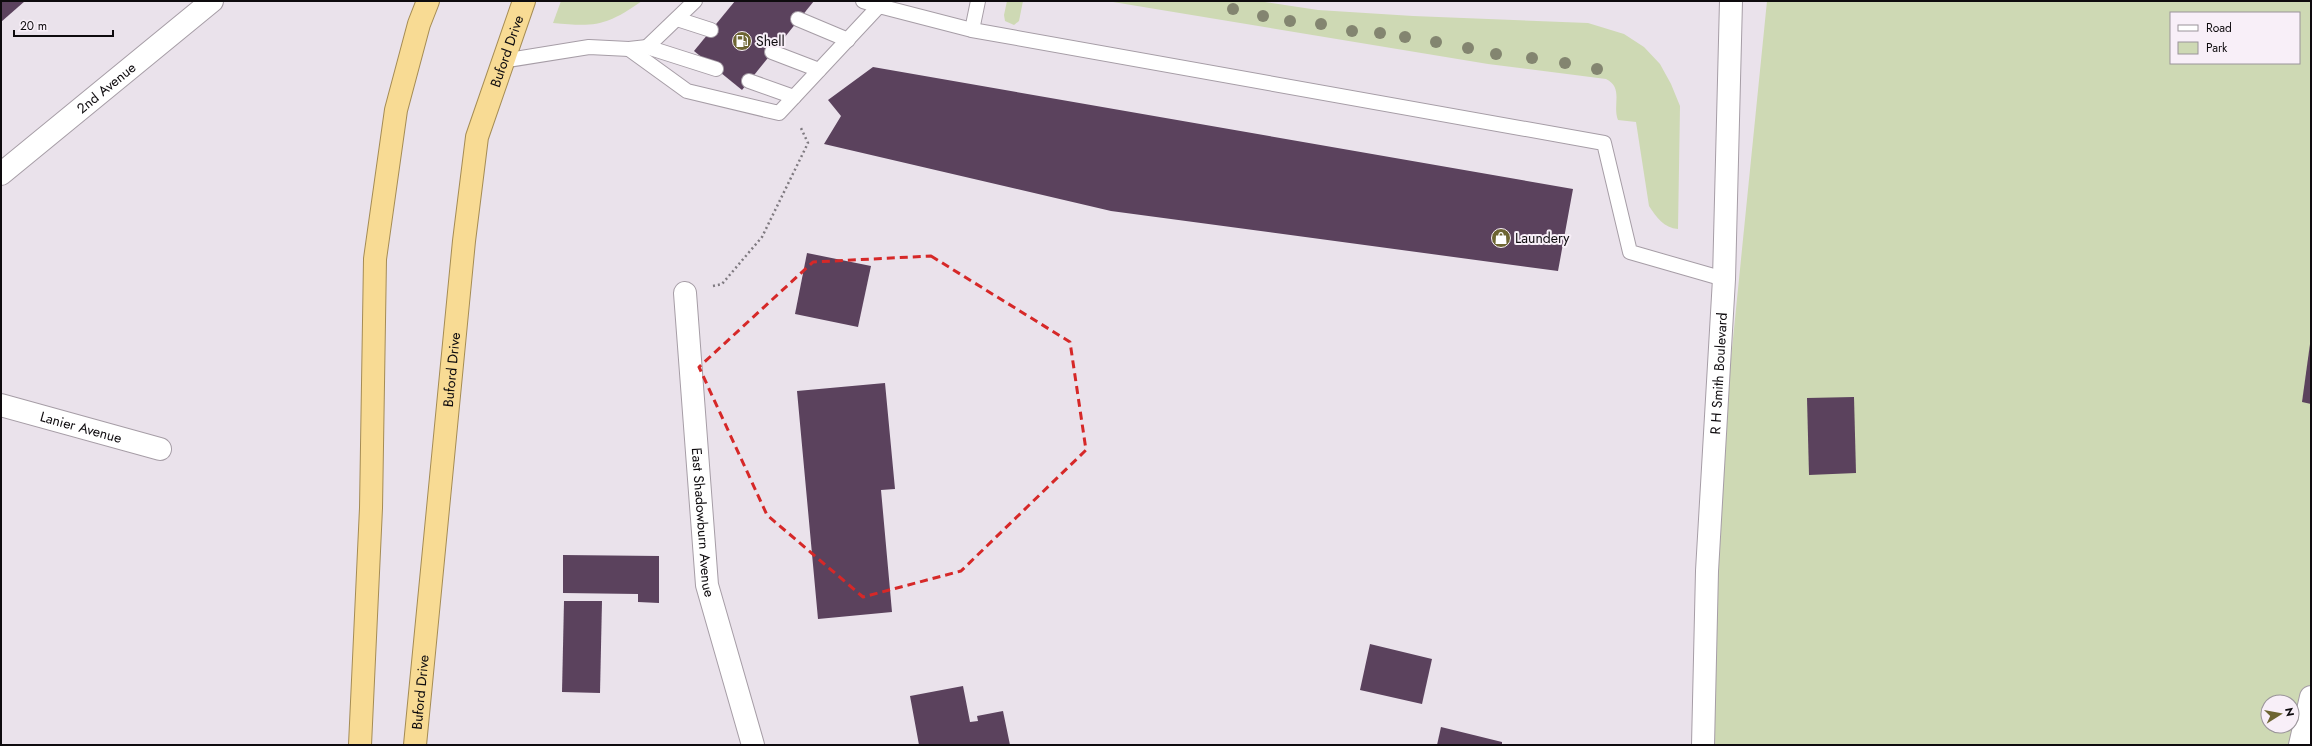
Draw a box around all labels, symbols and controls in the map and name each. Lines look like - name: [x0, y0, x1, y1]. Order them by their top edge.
- scale bar: [14, 12, 113, 38]
- street label: Buford Drive: [485, 12, 528, 90]
- legend: [2170, 12, 2300, 64]
- text: 20 m: [20, 17, 47, 35]
- text: Road: [2206, 19, 2232, 37]
- fuel station icon: Shell: [731, 30, 753, 52]
- place label: Shell: [756, 31, 785, 51]
- text: Park: [2206, 39, 2228, 57]
- street label: 2nd Avenue: [72, 57, 140, 118]
- shop icon: Laundery: [1490, 227, 1512, 249]
- place label: Laundery: [1515, 228, 1570, 248]
- street label: R H Smith Boulevard: [1705, 312, 1732, 435]
- street label: Buford Drive: [438, 331, 465, 408]
- street label: Lanier Avenue: [38, 406, 124, 448]
- street label: East Shadowburn Avenue: [687, 447, 720, 599]
- street label: Buford Drive: [407, 654, 434, 731]
- north arrow: [2260, 694, 2300, 734]
- text: N: [2281, 706, 2299, 718]

